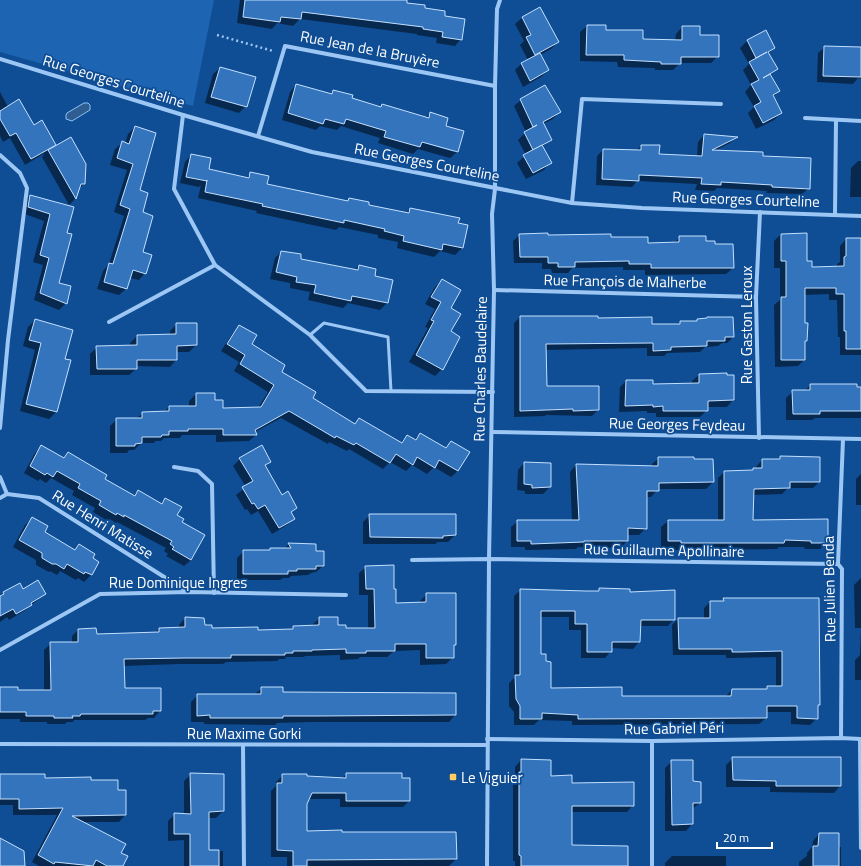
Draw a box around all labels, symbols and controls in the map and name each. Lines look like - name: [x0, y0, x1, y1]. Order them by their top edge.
- street label: Rue Jean de la Bruyère: [298, 24, 442, 74]
- street label: Rue Georges Courteline: [40, 48, 188, 114]
- street label: Rue Georges Courteline: [352, 137, 502, 187]
- street label: Rue Georges Courteline: [672, 185, 820, 213]
- street label: Rue Gaston Leroux: [735, 265, 758, 384]
- street label: Rue François de Malherbe: [543, 268, 707, 294]
- street label: Rue Charles Baudelaire: [467, 296, 493, 442]
- street label: Rue Georges Feydeau: [609, 411, 745, 437]
- street label: Rue Henri Matisse: [48, 484, 158, 564]
- street label: Rue Julien Benda: [817, 535, 841, 642]
- street label: Rue Guillaume Apollinaire: [583, 537, 745, 563]
- street label: Rue Dominique Ingres: [109, 571, 247, 594]
- street label: Rue Gabriel Péri: [624, 716, 724, 740]
- street label: Rue Maxime Gorki: [187, 722, 301, 745]
- place label: Le Viguier: [461, 766, 523, 789]
- marker: Le Viguier: [448, 772, 458, 782]
- scale bar: [717, 824, 772, 850]
- text: 20 m: [723, 828, 749, 847]

